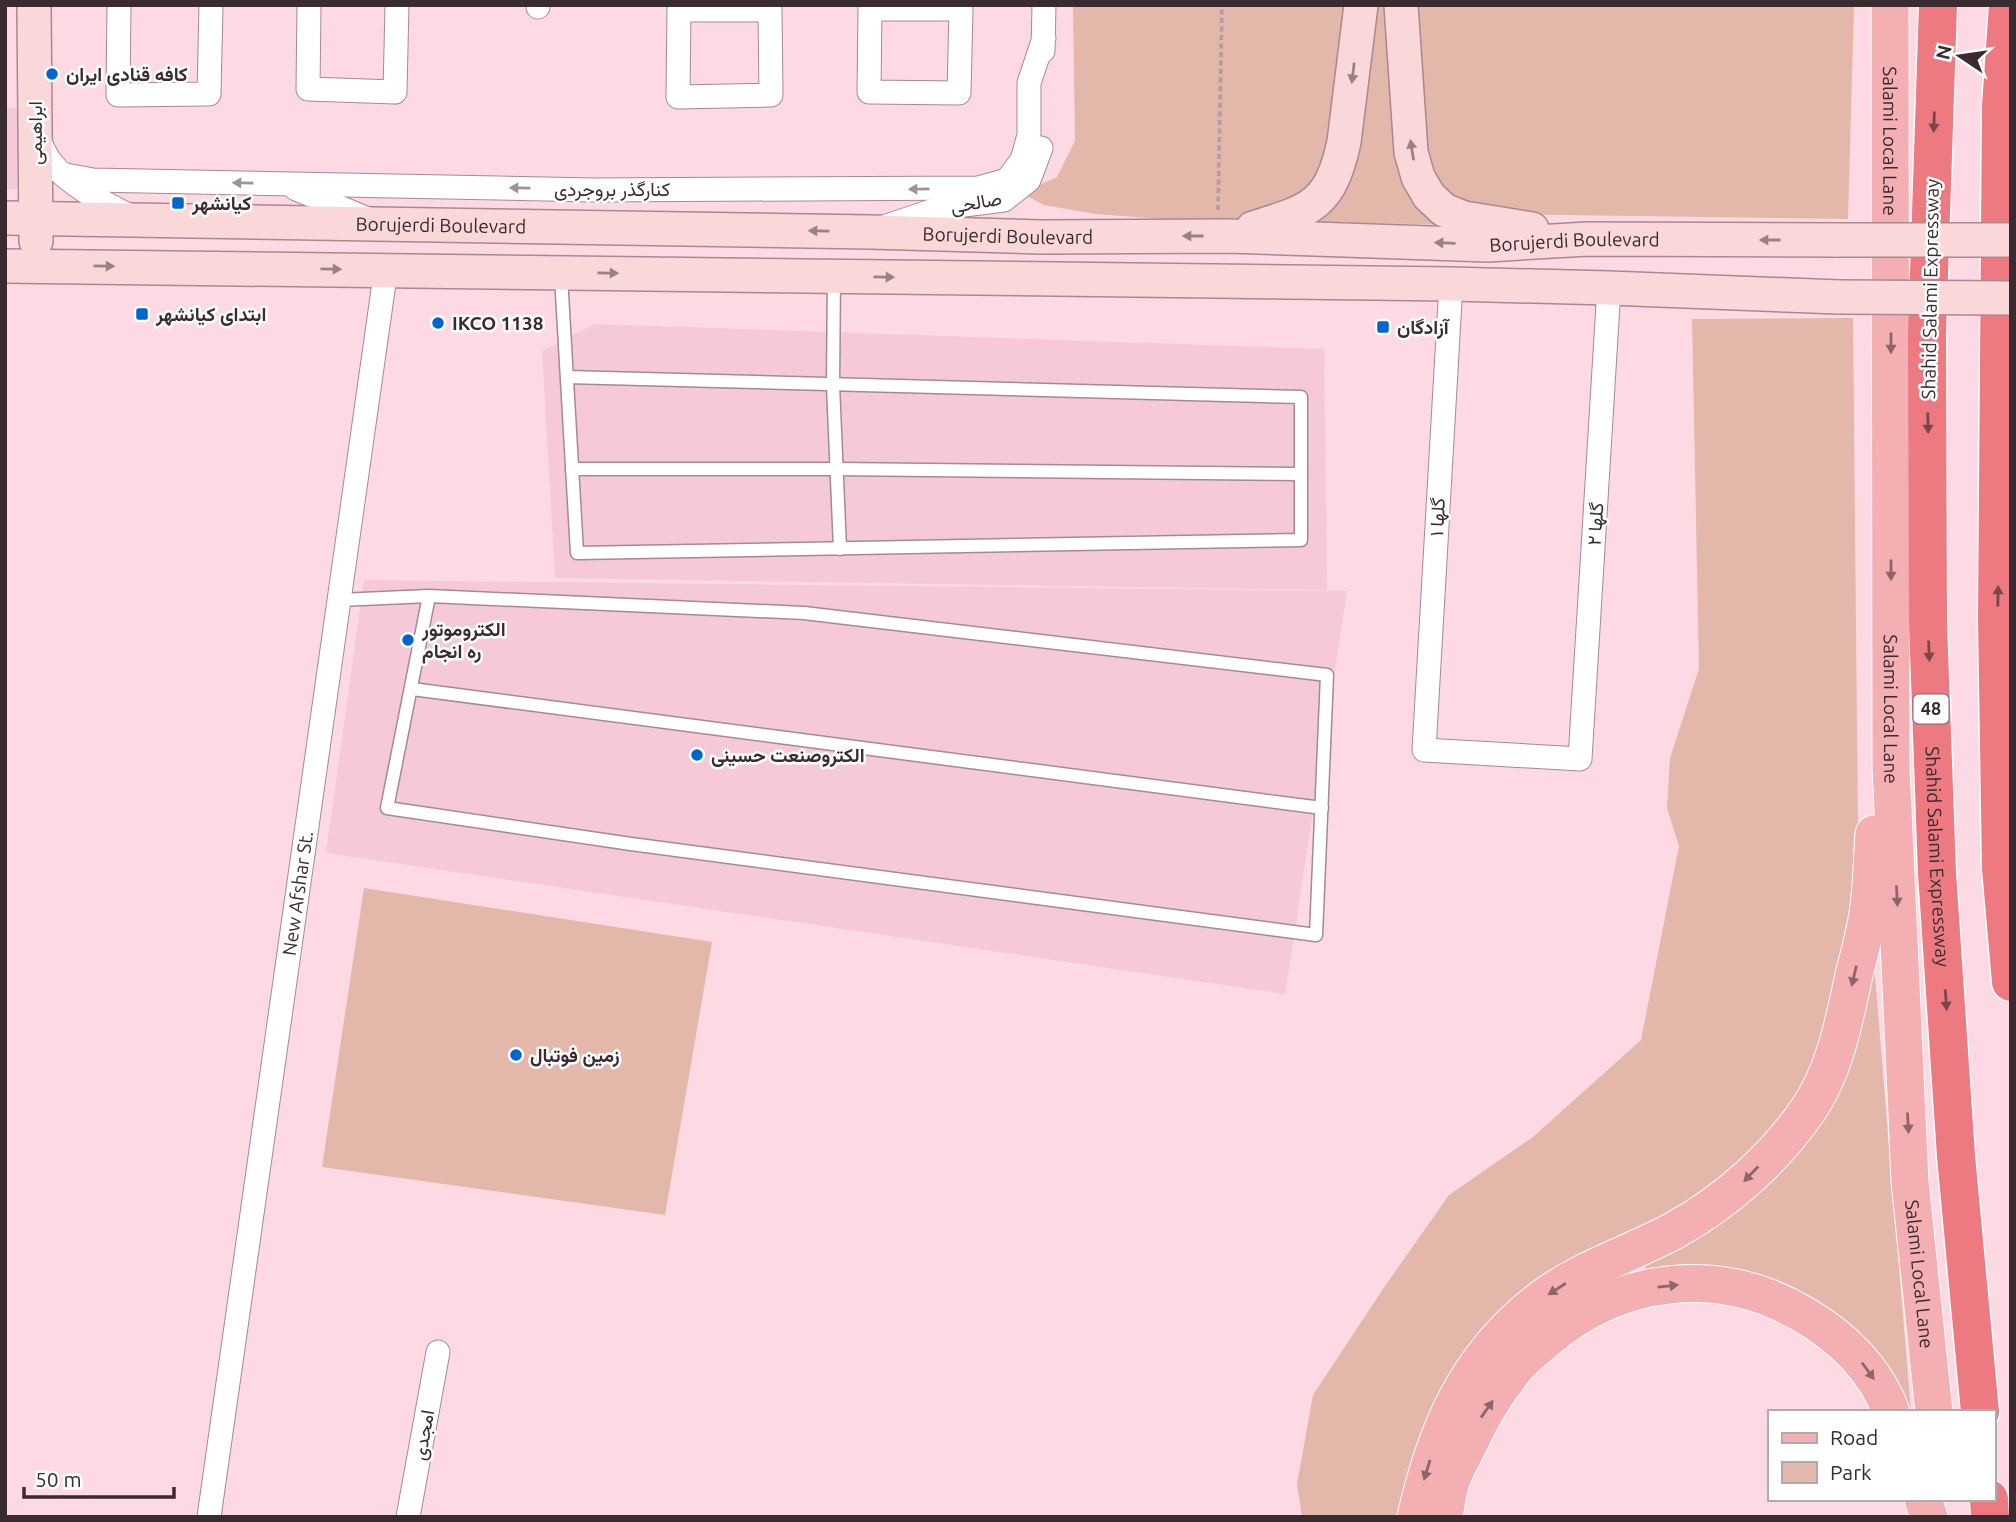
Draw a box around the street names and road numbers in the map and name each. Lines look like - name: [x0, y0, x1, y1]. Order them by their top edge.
- street label: Salami Local Lane: [1879, 66, 1901, 216]
- street label: ابراهیمی: [24, 101, 47, 165]
- street label: کنارگذر بروجردی: [554, 178, 670, 201]
- street label: Shahid Salami Expressway: [1917, 178, 1943, 400]
- street label: صالحی: [949, 187, 1004, 218]
- street label: Borujerdi Boulevard: [355, 213, 526, 237]
- street label: Borujerdi Boulevard: [922, 223, 1093, 248]
- street label: Borujerdi Boulevard: [1489, 228, 1660, 256]
- street label: گلها ۱: [1425, 497, 1450, 537]
- street label: گلها ۲: [1583, 502, 1608, 546]
- street label: Salami Local Lane: [1880, 634, 1903, 784]
- road number: 48: [1913, 694, 1948, 724]
- street label: Shahid Salami Expressway: [1921, 746, 1954, 968]
- street label: New Afshar St.: [278, 830, 317, 957]
- street label: Salami Local Lane: [1901, 1199, 1938, 1350]
- street label: امجدی: [408, 1408, 439, 1462]

